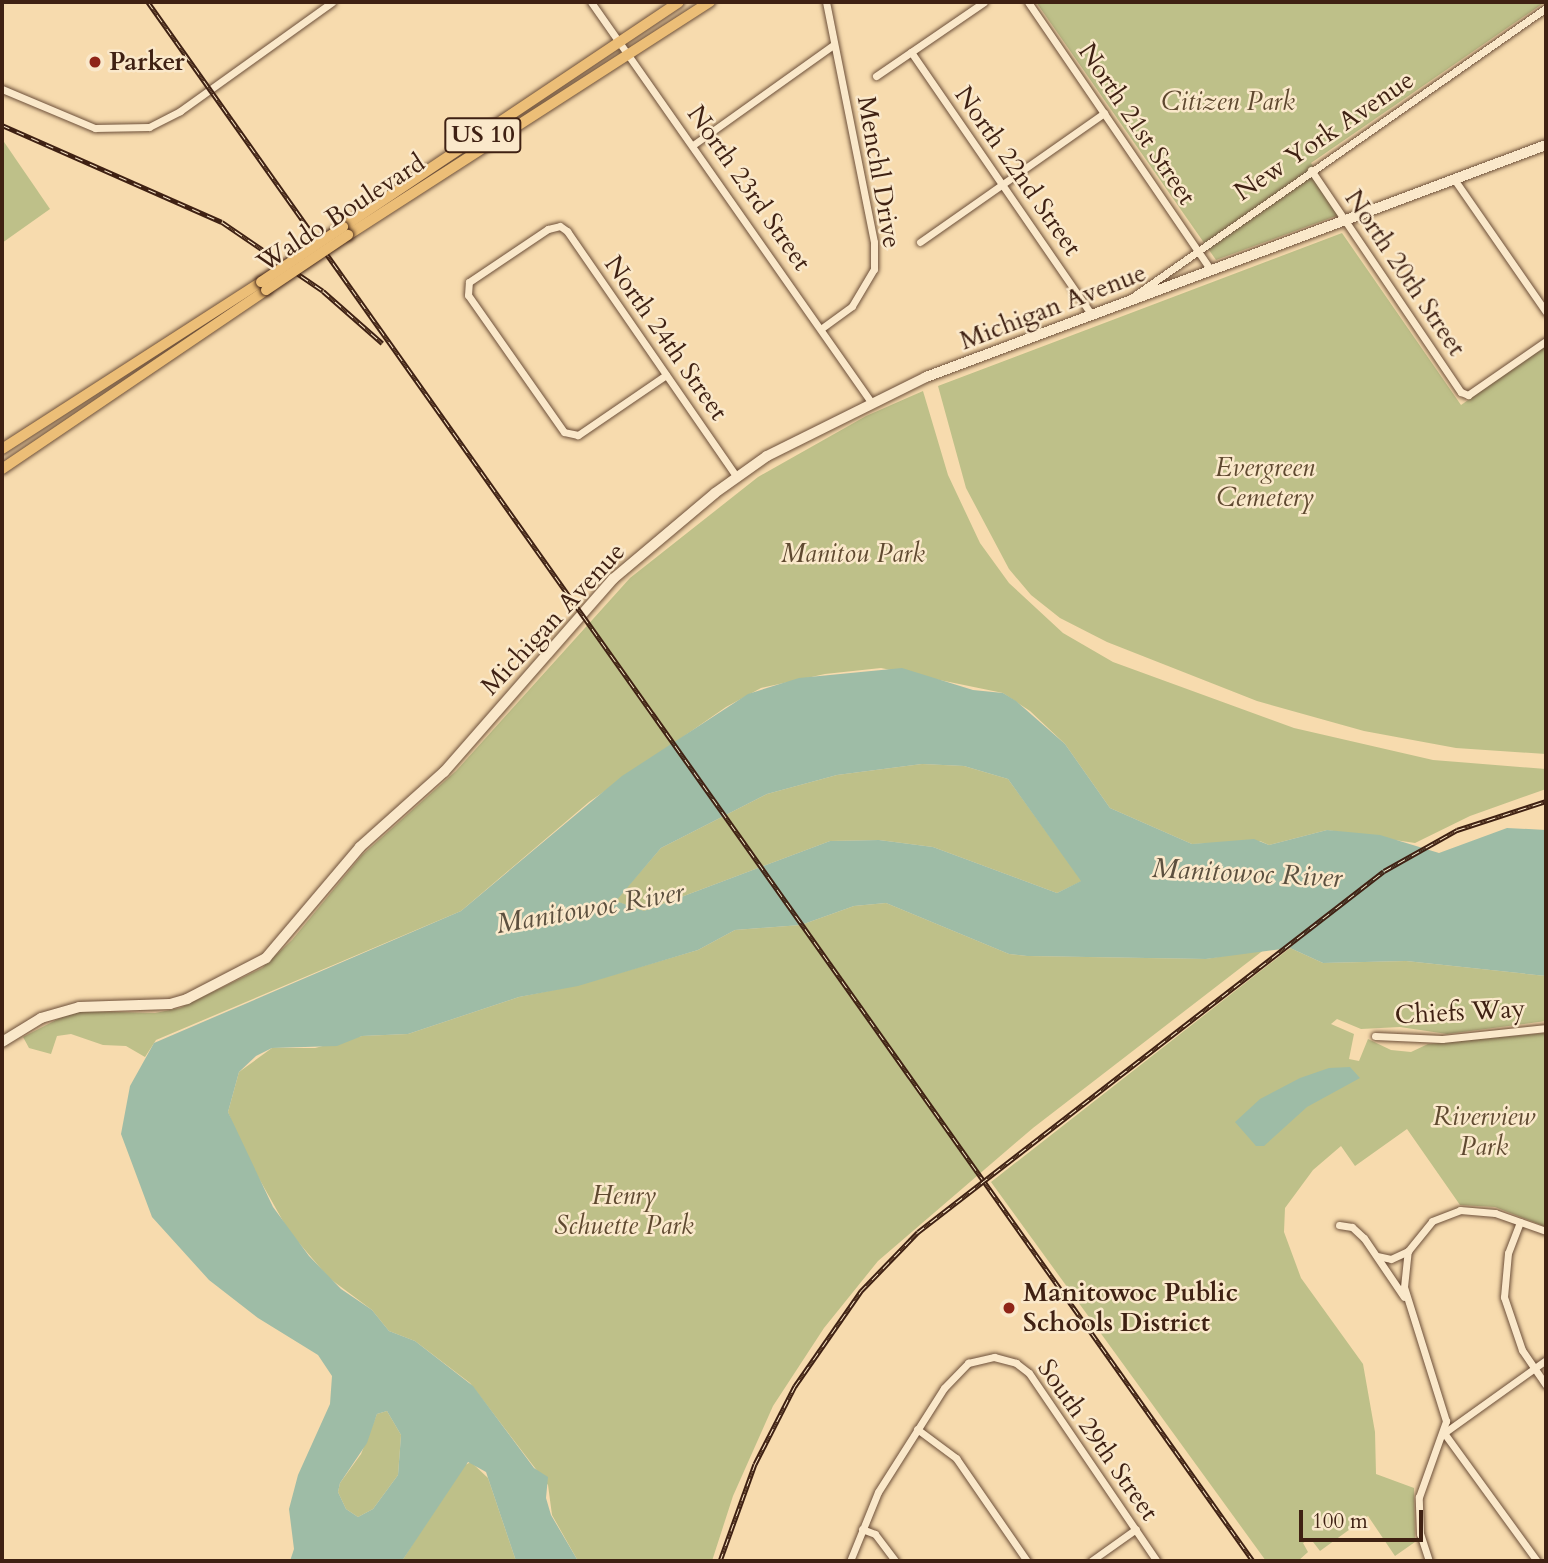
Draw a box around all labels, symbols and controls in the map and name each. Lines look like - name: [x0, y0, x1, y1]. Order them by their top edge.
- street label: North 21st Street: [1071, 37, 1203, 211]
- place label: Parker: [109, 46, 185, 78]
- marker: Parker: [87, 54, 103, 70]
- street label: New York Avenue: [1228, 64, 1420, 208]
- street label: North 22nd Street: [948, 80, 1088, 262]
- park label: Citizen Park: [1161, 86, 1295, 118]
- street label: Menchl Drive: [850, 94, 908, 250]
- street label: North 23rd Street: [680, 99, 818, 277]
- road number: US 10: [443, 114, 523, 155]
- street label: Waldo Boulevard: [251, 147, 431, 279]
- street label: North 20th Street: [1338, 184, 1472, 362]
- street label: North 24th Street: [598, 250, 734, 426]
- street label: Michigan Avenue: [955, 257, 1151, 357]
- park label: Evergreen Cemetery: [1215, 452, 1315, 514]
- street label: Michigan Avenue: [474, 536, 632, 702]
- park label: Manitou Park: [781, 538, 925, 570]
- water label: Manitowoc River: [1151, 851, 1343, 895]
- water label: Manitowoc River: [493, 875, 687, 941]
- street label: Chiefs Way: [1394, 993, 1526, 1031]
- park label: Riverview Park: [1433, 1101, 1535, 1162]
- park label: Henry Schuette Park: [554, 1180, 694, 1242]
- place label: Manitowoc Public Schools District: [1023, 1277, 1238, 1338]
- marker: Manitowoc Public Schools District: [1001, 1300, 1017, 1316]
- street label: South 29th Street: [1031, 1353, 1165, 1527]
- scale bar: [1303, 1496, 1427, 1540]
- text: 100 m: [1312, 1507, 1368, 1536]

